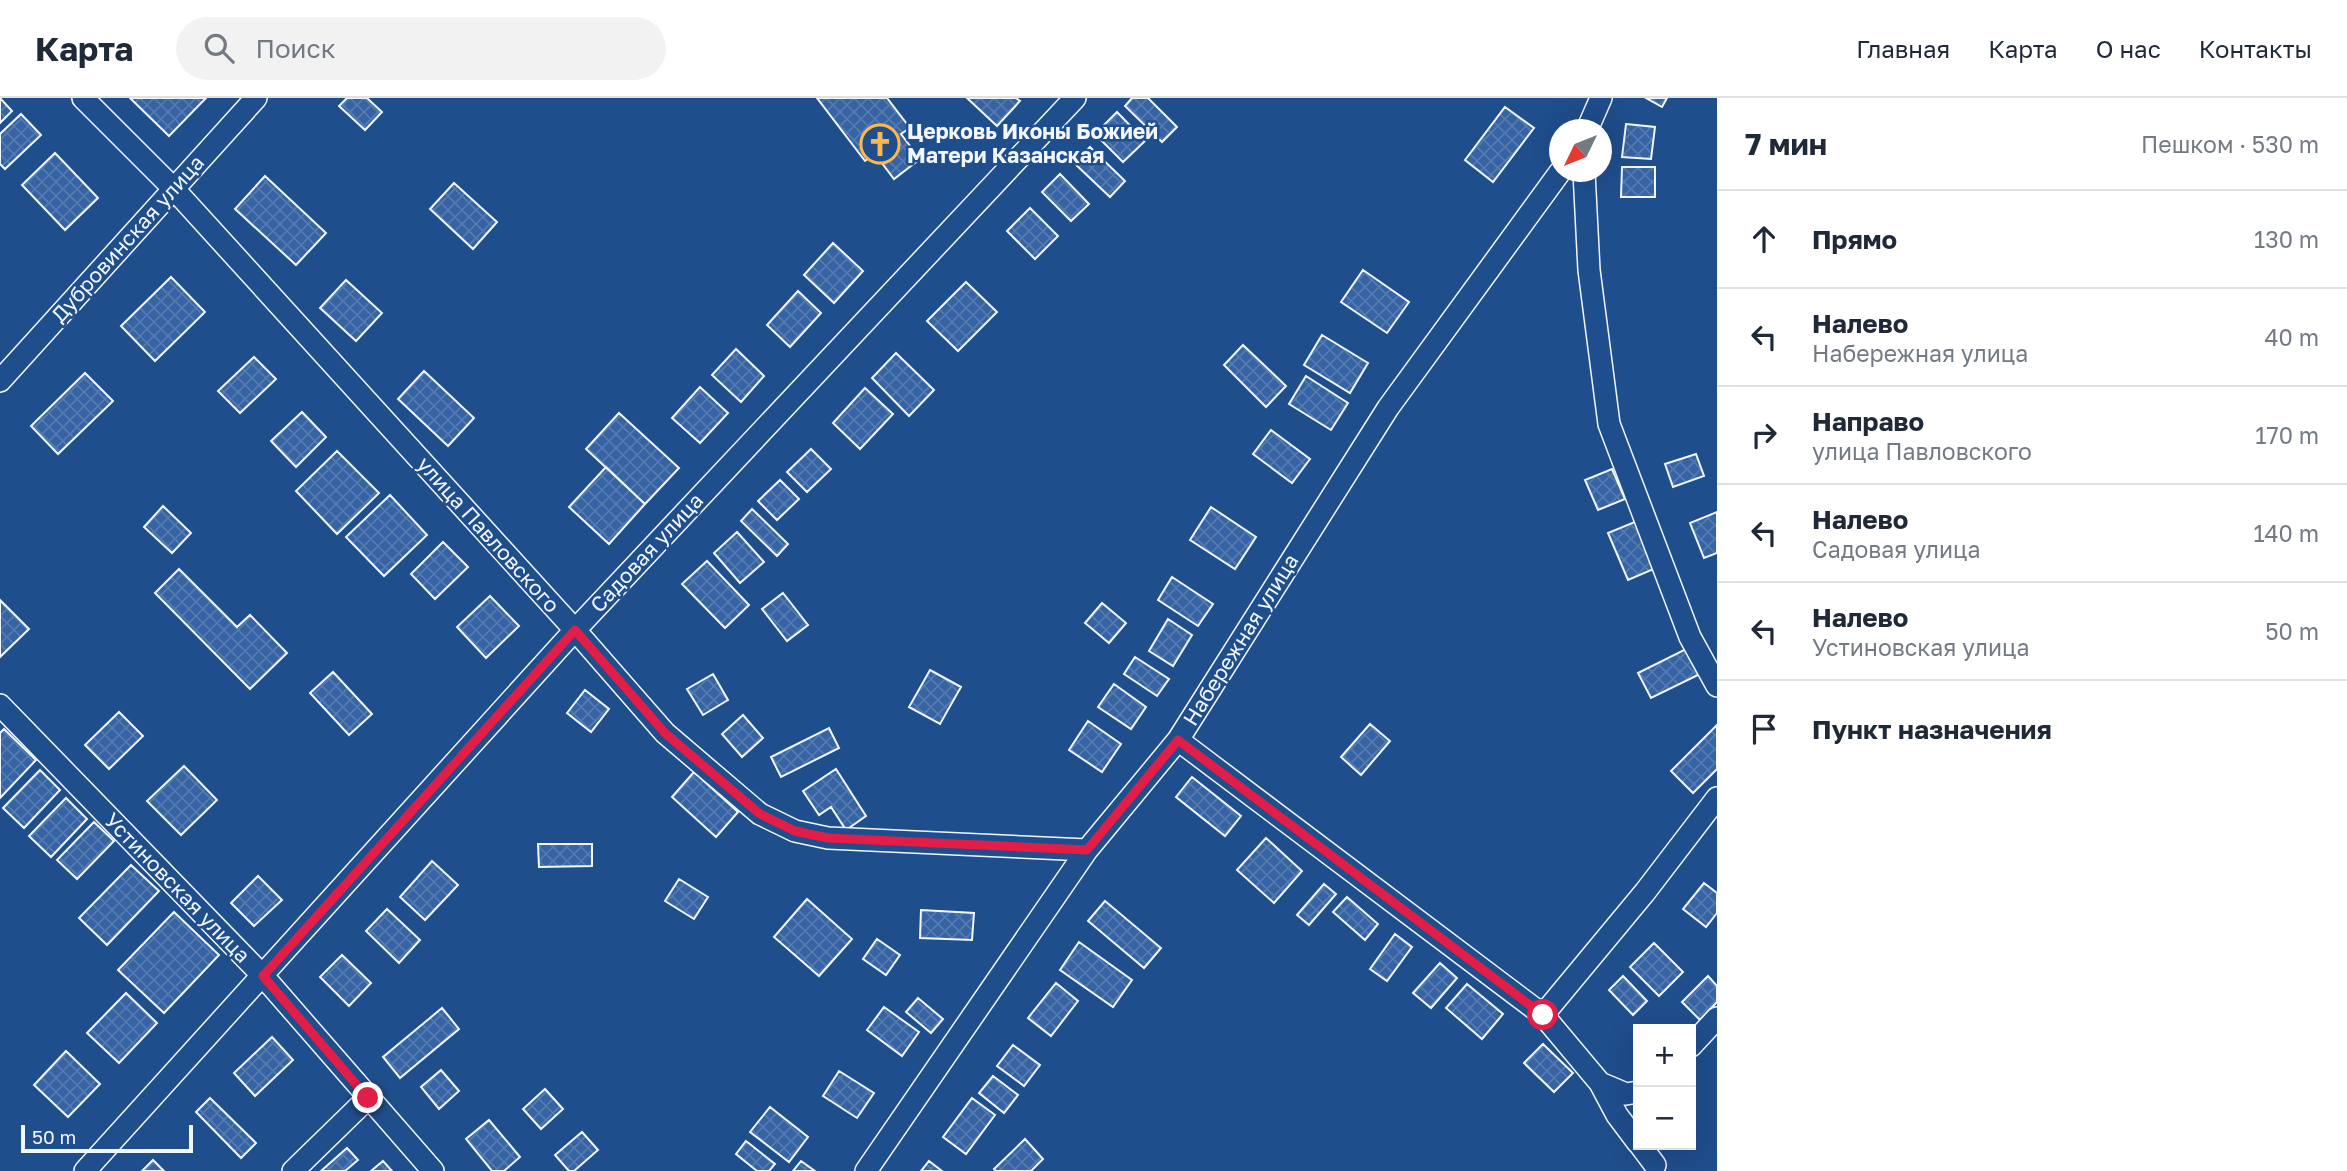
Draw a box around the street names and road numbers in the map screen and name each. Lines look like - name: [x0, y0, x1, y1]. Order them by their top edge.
- street label: Дубровинская улица: [45, 149, 209, 327]
- street label: улица Павловского: [412, 451, 566, 618]
- street label: Садовая улица: [584, 487, 708, 617]
- street label: Набережная улица: [1177, 549, 1303, 730]
- street label: Устиновская улица: [99, 807, 256, 968]

